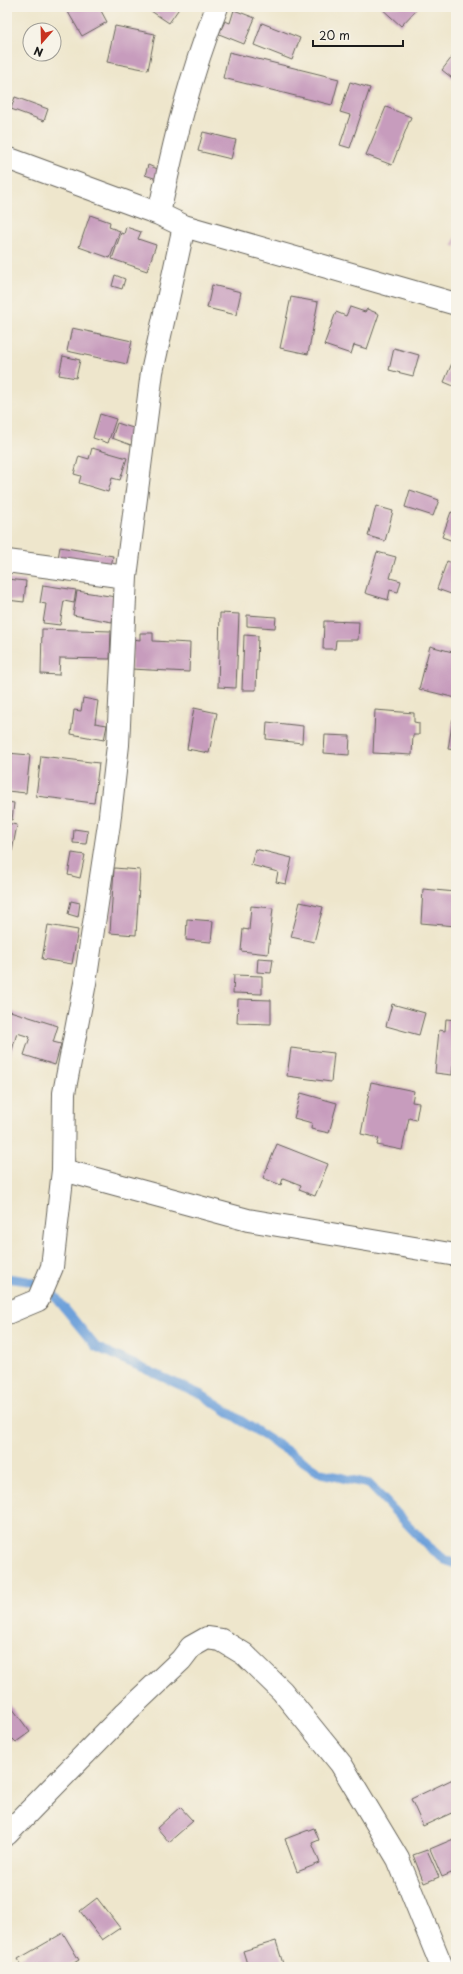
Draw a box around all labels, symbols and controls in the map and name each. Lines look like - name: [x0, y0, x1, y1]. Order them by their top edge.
- north arrow: [22, 22, 62, 62]
- scale bar: [313, 22, 403, 48]
- text: 20 m: [319, 26, 350, 44]
- text: N: [31, 42, 45, 61]

